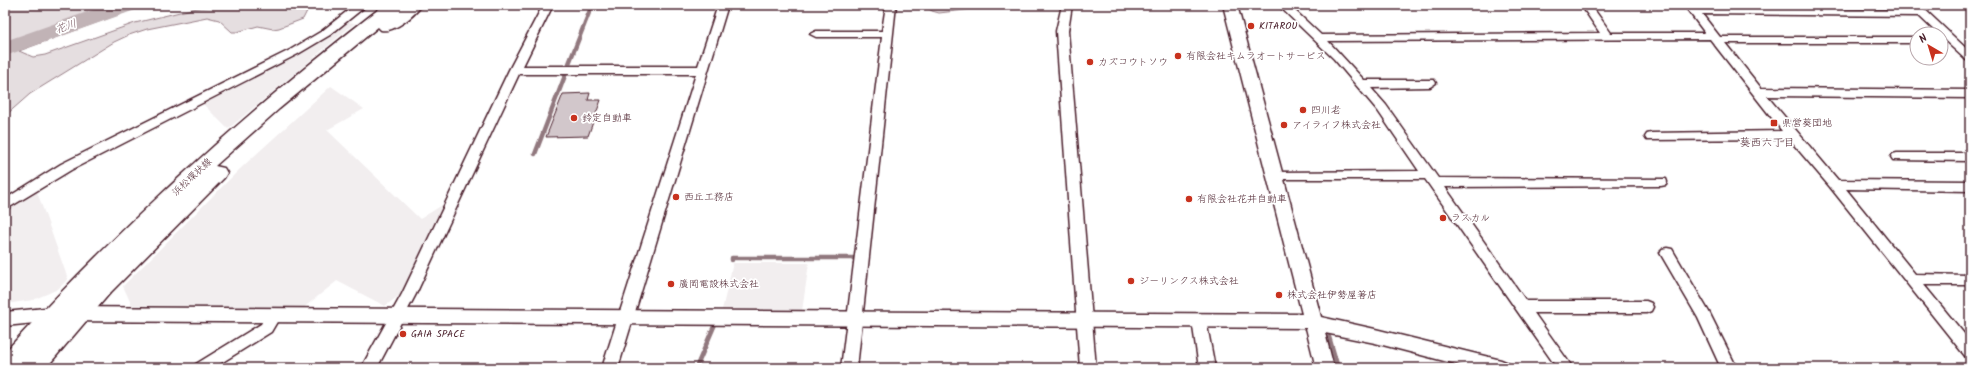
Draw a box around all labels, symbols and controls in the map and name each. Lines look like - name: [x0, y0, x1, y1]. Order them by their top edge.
- water label: 花川: [53, 15, 79, 39]
- place label: KITAROU: [1259, 18, 1297, 34]
- marker: KITAROU: [1246, 21, 1256, 31]
- north arrow: [1909, 26, 1949, 66]
- text: N: [1915, 30, 1932, 48]
- place label: 有限会社キムラオートサービス: [1186, 48, 1326, 64]
- marker: 有限会社キムラオートサービス: [1173, 51, 1183, 61]
- place label: カズコウトソウ: [1098, 54, 1168, 70]
- marker: カズコウトソウ: [1085, 57, 1095, 67]
- place label: 四川老: [1311, 102, 1341, 118]
- marker: 四川老: [1298, 105, 1308, 115]
- place label: 鈴定自動車: [582, 110, 632, 126]
- marker: 鈴定自動車: [569, 113, 579, 123]
- place label: 県営葵団地: [1782, 115, 1832, 131]
- place label: アイライフ株式会社: [1292, 117, 1381, 133]
- marker: 県営葵団地: [1769, 118, 1779, 128]
- marker: アイライフ株式会社: [1279, 120, 1289, 130]
- district label: 葵西六丁目: [1740, 134, 1795, 152]
- street label: 浜松環状線: [168, 154, 216, 200]
- place label: 西丘工務店: [684, 189, 734, 205]
- place label: 有限会社花井自動車: [1197, 191, 1287, 207]
- marker: 西丘工務店: [671, 192, 681, 202]
- marker: 有限会社花井自動車: [1184, 194, 1194, 204]
- place label: ラスカル: [1451, 210, 1490, 226]
- marker: ラスカル: [1438, 213, 1448, 223]
- place label: ジーリンクス株式会社: [1139, 273, 1239, 289]
- place label: 廣岡電設株式会社: [679, 276, 759, 292]
- marker: ジーリンクス株式会社: [1126, 276, 1136, 286]
- marker: 廣岡電設株式会社: [666, 279, 676, 289]
- place label: 株式会社伊勢屋箸店: [1287, 287, 1377, 303]
- marker: 株式会社伊勢屋箸店: [1274, 290, 1284, 300]
- place label: GAIA SPACE: [411, 326, 466, 342]
- marker: GAIA SPACE: [398, 329, 408, 339]

